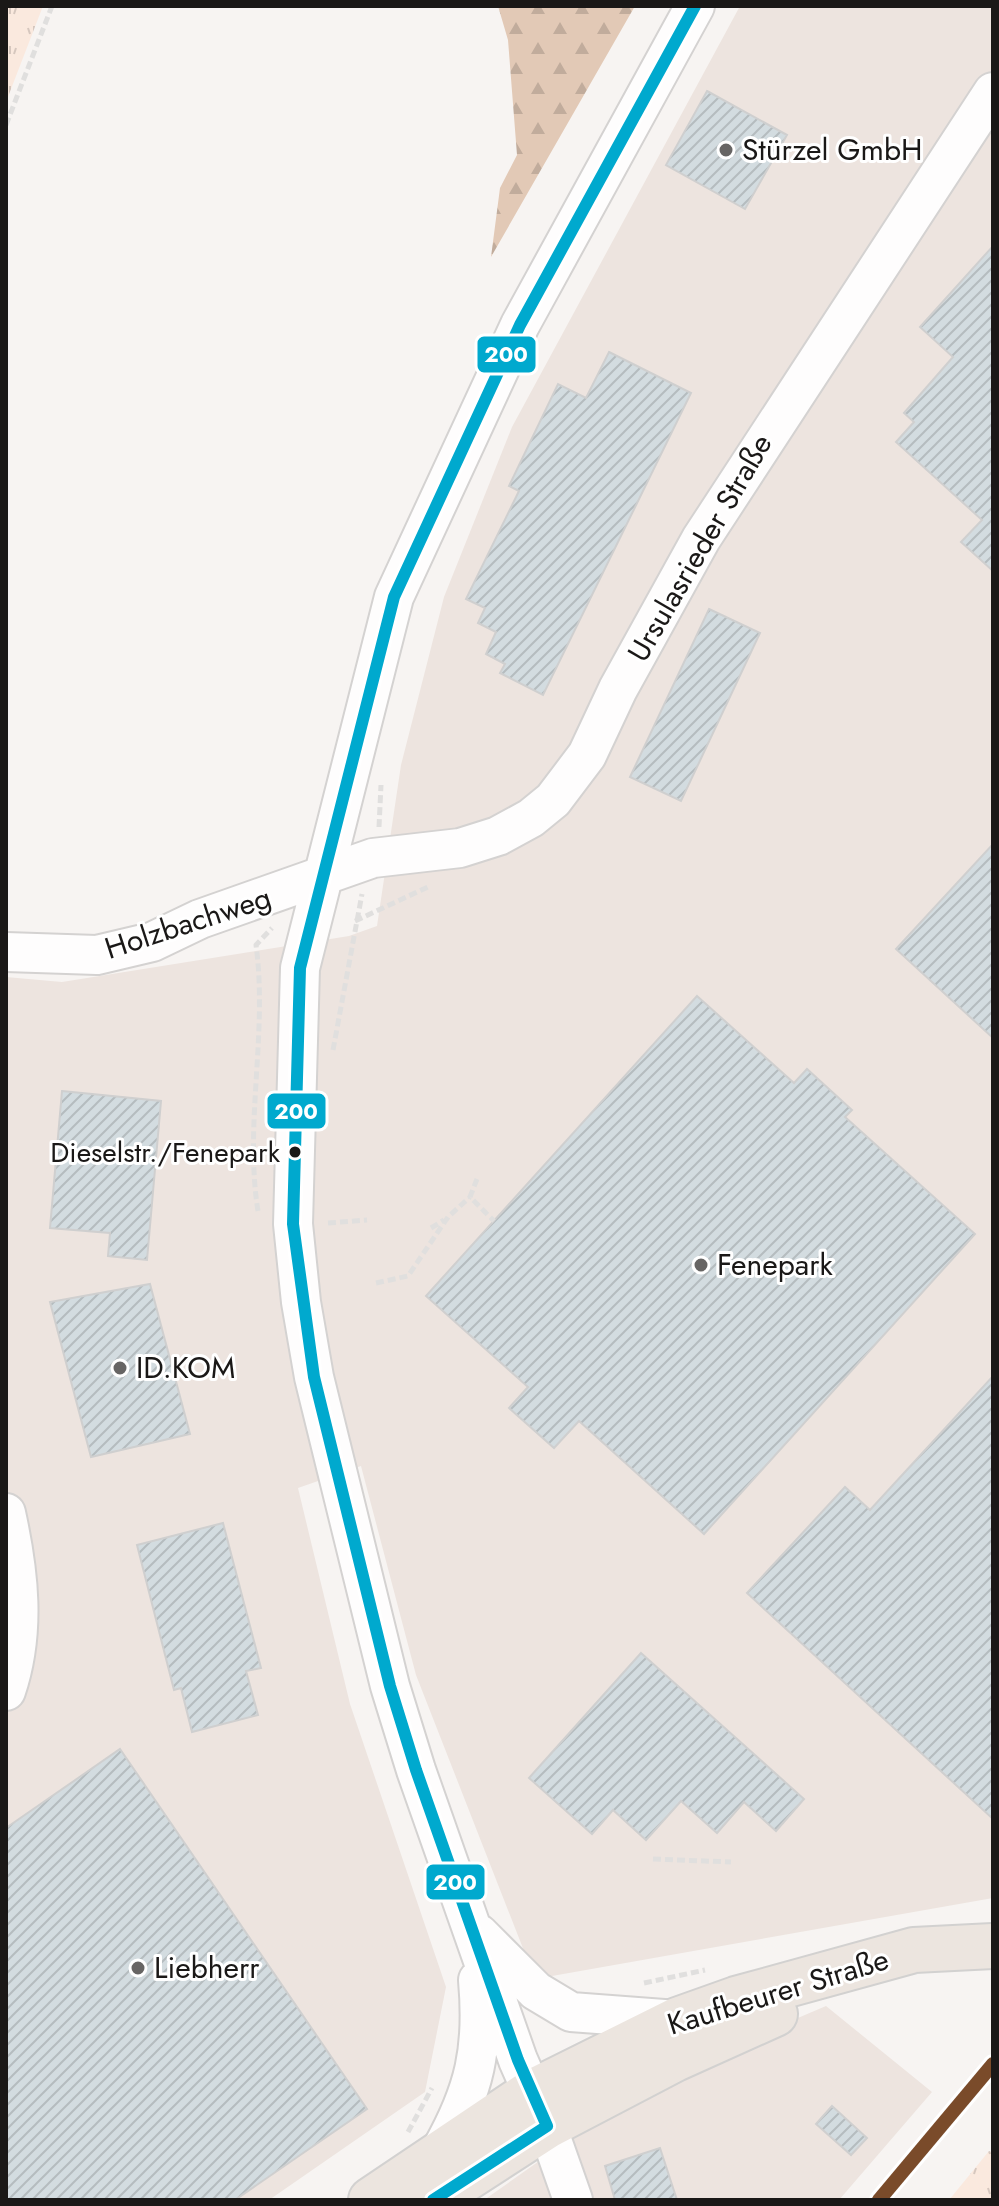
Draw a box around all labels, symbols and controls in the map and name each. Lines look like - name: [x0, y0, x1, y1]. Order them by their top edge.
- place label: Stürzel GmbH: [742, 128, 922, 171]
- marker: Stürzel GmbH: [717, 141, 735, 159]
- line badge: 200: [476, 335, 537, 374]
- text: 200: [484, 338, 528, 370]
- street label: Ursulasrieder Straße: [617, 426, 782, 670]
- street label: Holzbachweg: [99, 875, 277, 970]
- line badge: 200: [266, 1092, 327, 1130]
- text: 200: [274, 1095, 318, 1127]
- place label: Dieselstr./Fenepark: [50, 1132, 281, 1173]
- marker: Dieselstr./Fenepark: [287, 1144, 303, 1160]
- place label: Fenepark: [717, 1243, 834, 1286]
- marker: Fenepark: [692, 1256, 710, 1274]
- place label: ID.KOM: [136, 1346, 235, 1389]
- marker: ID.KOM: [111, 1359, 129, 1377]
- line badge: 200: [425, 1863, 486, 1901]
- text: 200: [433, 1866, 477, 1898]
- street label: Kaufbeurer Straße: [662, 1937, 894, 2046]
- place label: Liebherr: [154, 1946, 260, 1989]
- marker: Liebherr: [129, 1959, 147, 1977]

